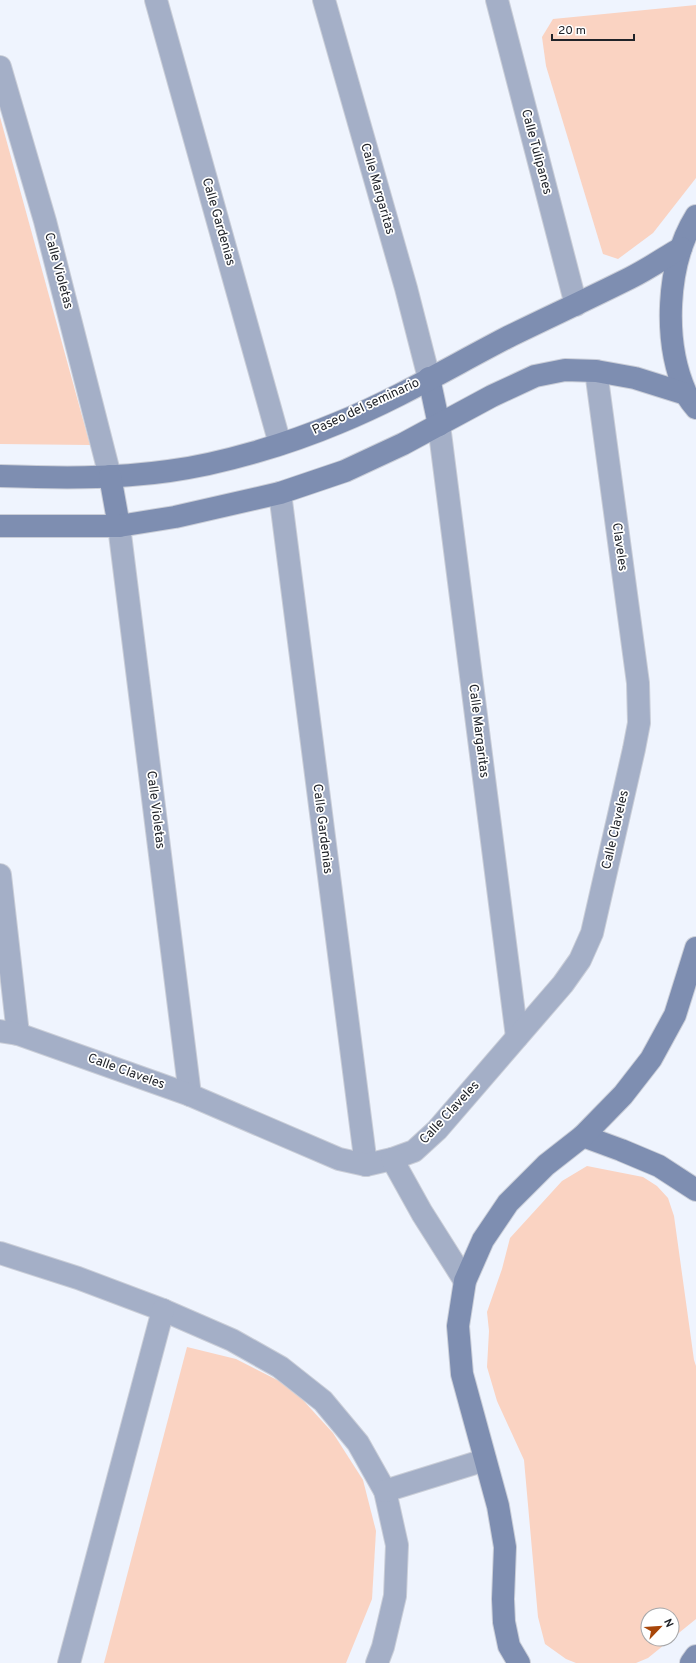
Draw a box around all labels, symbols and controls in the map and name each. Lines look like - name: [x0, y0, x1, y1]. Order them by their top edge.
- scale bar: [552, 16, 634, 42]
- text: 20 m: [558, 23, 586, 39]
- street label: Calle Tulipanes: [517, 108, 555, 196]
- street label: Calle Margaritas: [356, 141, 398, 237]
- street label: Calle Gardenias: [198, 176, 238, 268]
- street label: Calle Violetas: [40, 231, 76, 311]
- street label: Paseo del seminario: [310, 375, 422, 439]
- street label: Claveles: [608, 522, 630, 572]
- street label: Calle Margaritas: [464, 683, 492, 779]
- street label: Calle Violetas: [142, 770, 168, 850]
- street label: Calle Gardenias: [309, 783, 335, 875]
- street label: Calle Claveles: [599, 789, 633, 871]
- street label: Calle Claveles: [85, 1051, 167, 1093]
- street label: Calle Claveles: [417, 1078, 483, 1148]
- north arrow: [640, 1607, 680, 1647]
- text: N: [660, 1617, 676, 1630]

